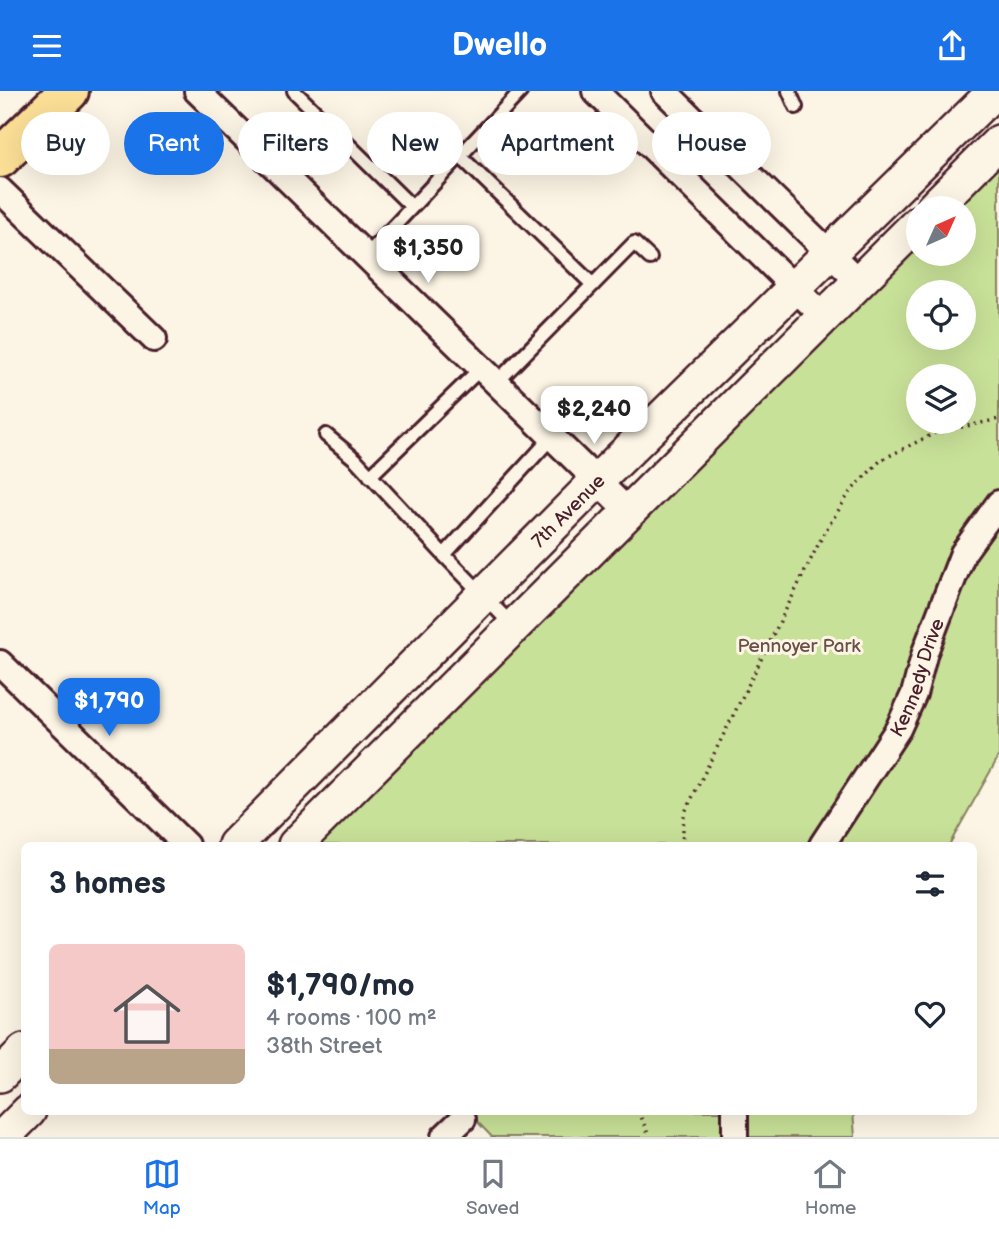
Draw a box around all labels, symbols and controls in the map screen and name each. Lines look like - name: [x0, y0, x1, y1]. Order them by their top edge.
- text: Dwello: [452, 26, 547, 65]
- icon: menu: [28, 27, 66, 65]
- icon: share: [933, 27, 971, 65]
- chip: Buy: [21, 112, 110, 175]
- chip: Rent: [124, 112, 224, 175]
- chip: Filters: [238, 112, 353, 175]
- chip: New: [367, 112, 463, 175]
- chip: Apartment: [477, 112, 638, 175]
- chip: House: [652, 112, 771, 175]
- north arrow: [906, 196, 976, 266]
- map controls: [906, 196, 976, 434]
- pin: $1,350: [371, 225, 485, 285]
- text: $1,350: [393, 234, 463, 262]
- button: locate: [906, 280, 976, 350]
- button: layers: [906, 364, 976, 434]
- pin: $2,240: [537, 387, 651, 446]
- text: $2,240: [557, 395, 631, 423]
- street label: 7th Avenue: [527, 470, 610, 553]
- street label: Kennedy Drive: [886, 615, 950, 742]
- park label: Pennoyer Park: [737, 635, 861, 658]
- pin: $1,790: [52, 679, 166, 738]
- text: $1,790: [74, 687, 144, 715]
- icon: filters: [911, 865, 949, 903]
- text: 3 homes: [49, 866, 166, 902]
- text: $1,790/mo: [266, 968, 415, 1004]
- icon: home: [105, 972, 189, 1056]
- icon: heart: [911, 995, 949, 1033]
- text: 4 rooms · 100 m²: [266, 1004, 437, 1032]
- text: 38th Street: [266, 1032, 382, 1060]
- tab: Map: [143, 1155, 181, 1220]
- tab: Saved: [466, 1155, 519, 1220]
- tab: Home: [805, 1155, 856, 1220]

